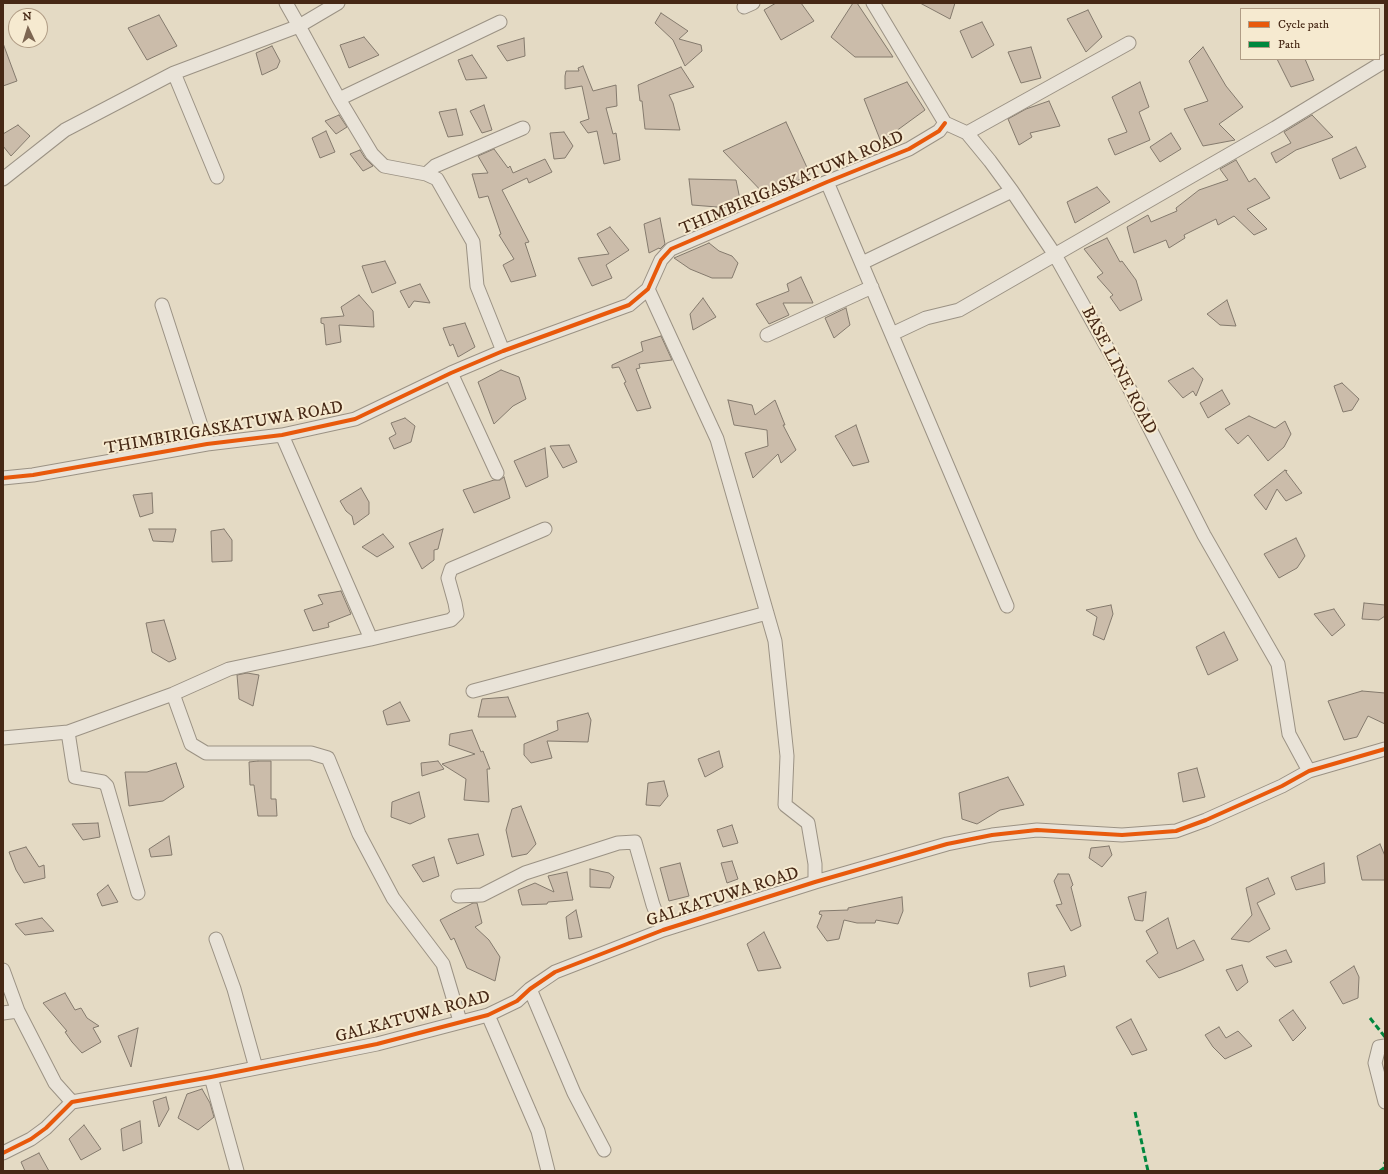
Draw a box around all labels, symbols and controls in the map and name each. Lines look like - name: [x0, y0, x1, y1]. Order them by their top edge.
- north arrow: [8, 8, 48, 48]
- legend: [1240, 8, 1380, 60]
- text: N: [22, 10, 32, 24]
- text: Cycle path: [1278, 17, 1329, 32]
- text: Path: [1278, 37, 1300, 52]
- street label: THIMBIRIGASKATUWA ROAD: [677, 127, 907, 241]
- street label: BASE LINE ROAD: [1076, 304, 1160, 438]
- street label: THIMBIRIGASKATUWA ROAD: [103, 398, 345, 460]
- street label: GALKATUWA ROAD: [644, 864, 802, 932]
- street label: GALKATUWA ROAD: [333, 988, 493, 1048]

